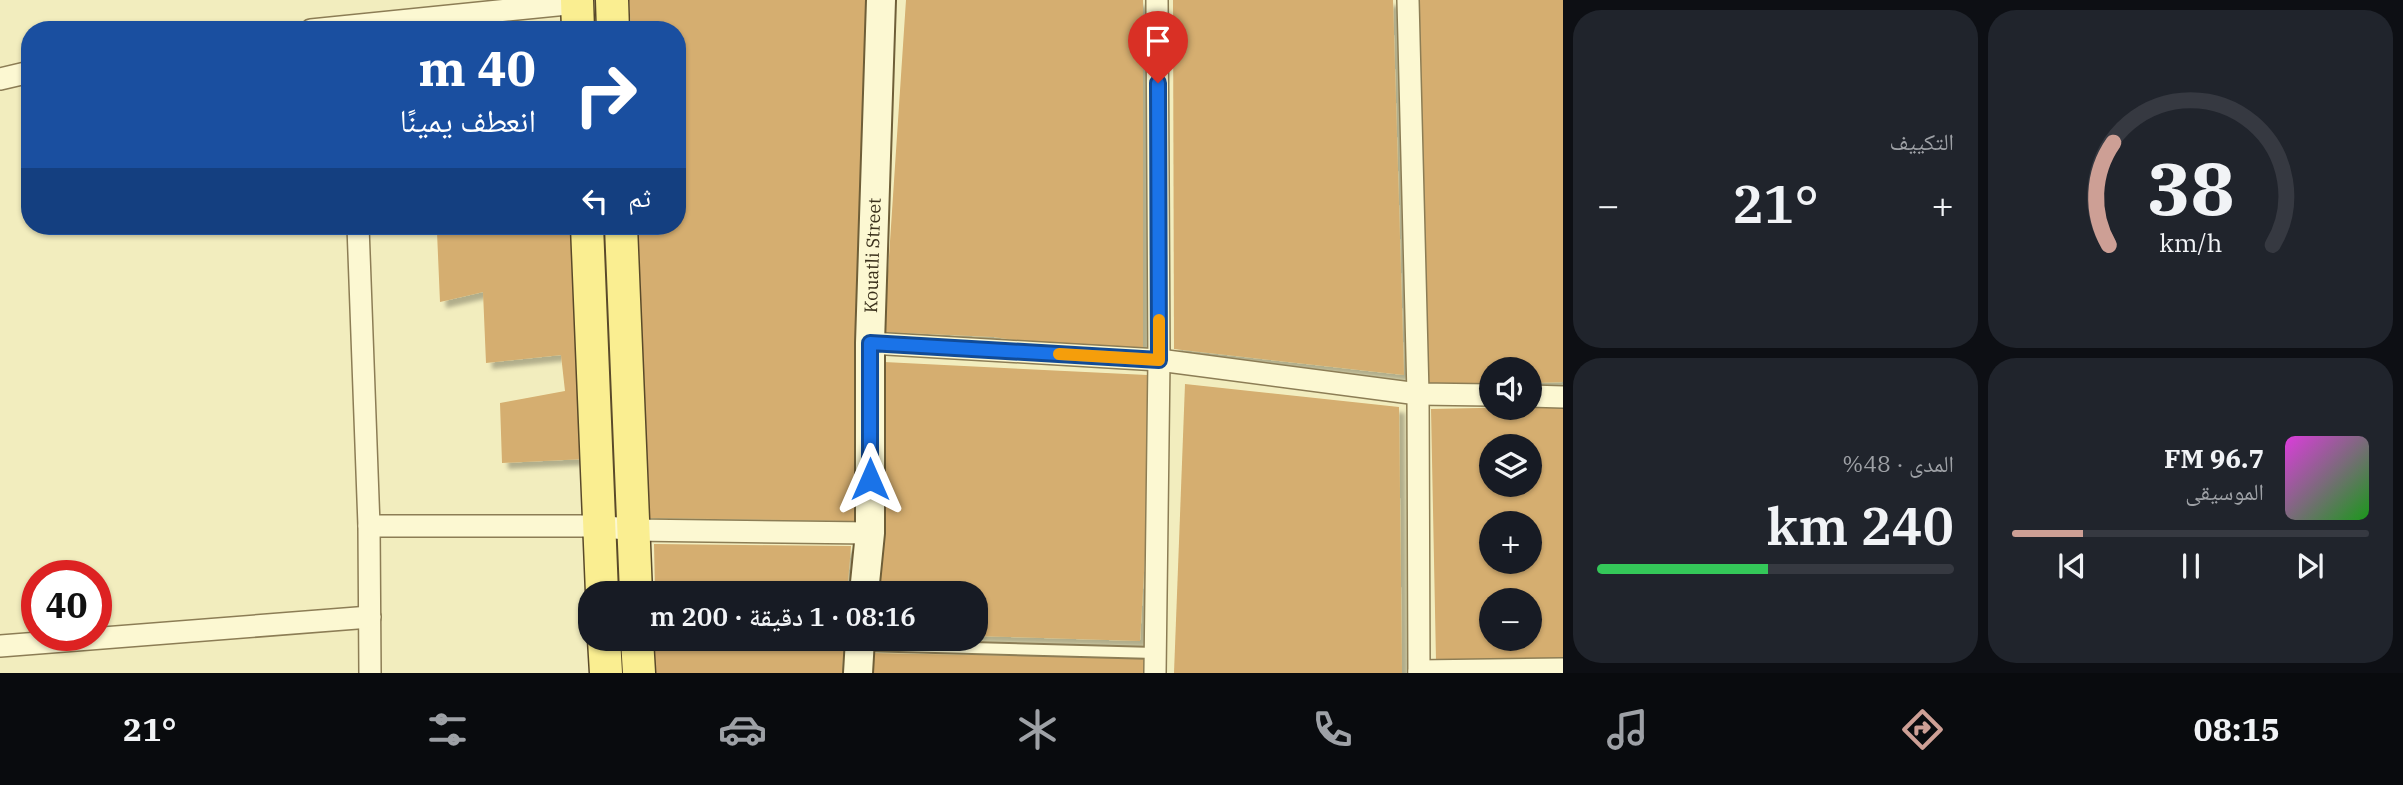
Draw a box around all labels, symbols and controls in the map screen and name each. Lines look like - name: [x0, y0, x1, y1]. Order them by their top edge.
- pin: [1128, 11, 1188, 83]
- icon: arrive: [1139, 22, 1177, 60]
- text: 40 m: [418, 36, 536, 99]
- icon: right: [560, 49, 651, 140]
- text: انعطف يمينًا: [399, 99, 536, 141]
- text: التكييف: [1889, 126, 1954, 156]
- text: 38: [2147, 140, 2234, 235]
- text: 21°: [1732, 170, 1819, 237]
- text: ثم: [628, 180, 651, 214]
- text: −: [1597, 180, 1620, 229]
- text: +: [1931, 180, 1954, 229]
- icon: left: [576, 182, 614, 220]
- street label: Kouatli Street: [859, 197, 886, 313]
- text: km/h: [2159, 226, 2222, 259]
- map controls: [1479, 357, 1542, 651]
- button: sound: [1479, 357, 1542, 420]
- button: layers: [1479, 434, 1542, 497]
- text: 96.7 FM: [2164, 441, 2264, 475]
- position arrow: [833, 442, 907, 516]
- text: المدى · 48%: [1842, 448, 1954, 478]
- text: الموسيقى: [2185, 476, 2264, 506]
- text: 240 km: [1766, 492, 1954, 559]
- button: +: [1479, 511, 1542, 574]
- icon: previous: [2053, 547, 2091, 585]
- icon: pause: [2172, 547, 2210, 585]
- icon: next: [2291, 547, 2329, 585]
- speed limit sign: 40: [21, 560, 112, 651]
- button: −: [1479, 588, 1542, 651]
- text: 08:16 · 1 دقيقة · 200 m: [650, 599, 916, 633]
- icon: filters: [423, 705, 472, 754]
- icon: car: [718, 705, 767, 754]
- icon: climate: [1013, 705, 1062, 754]
- icon: phone: [1308, 705, 1357, 754]
- icon: music: [1603, 705, 1652, 754]
- icon: directions: [1898, 705, 1947, 754]
- text: 21°: [123, 708, 177, 750]
- text: 08:15: [2193, 708, 2280, 750]

